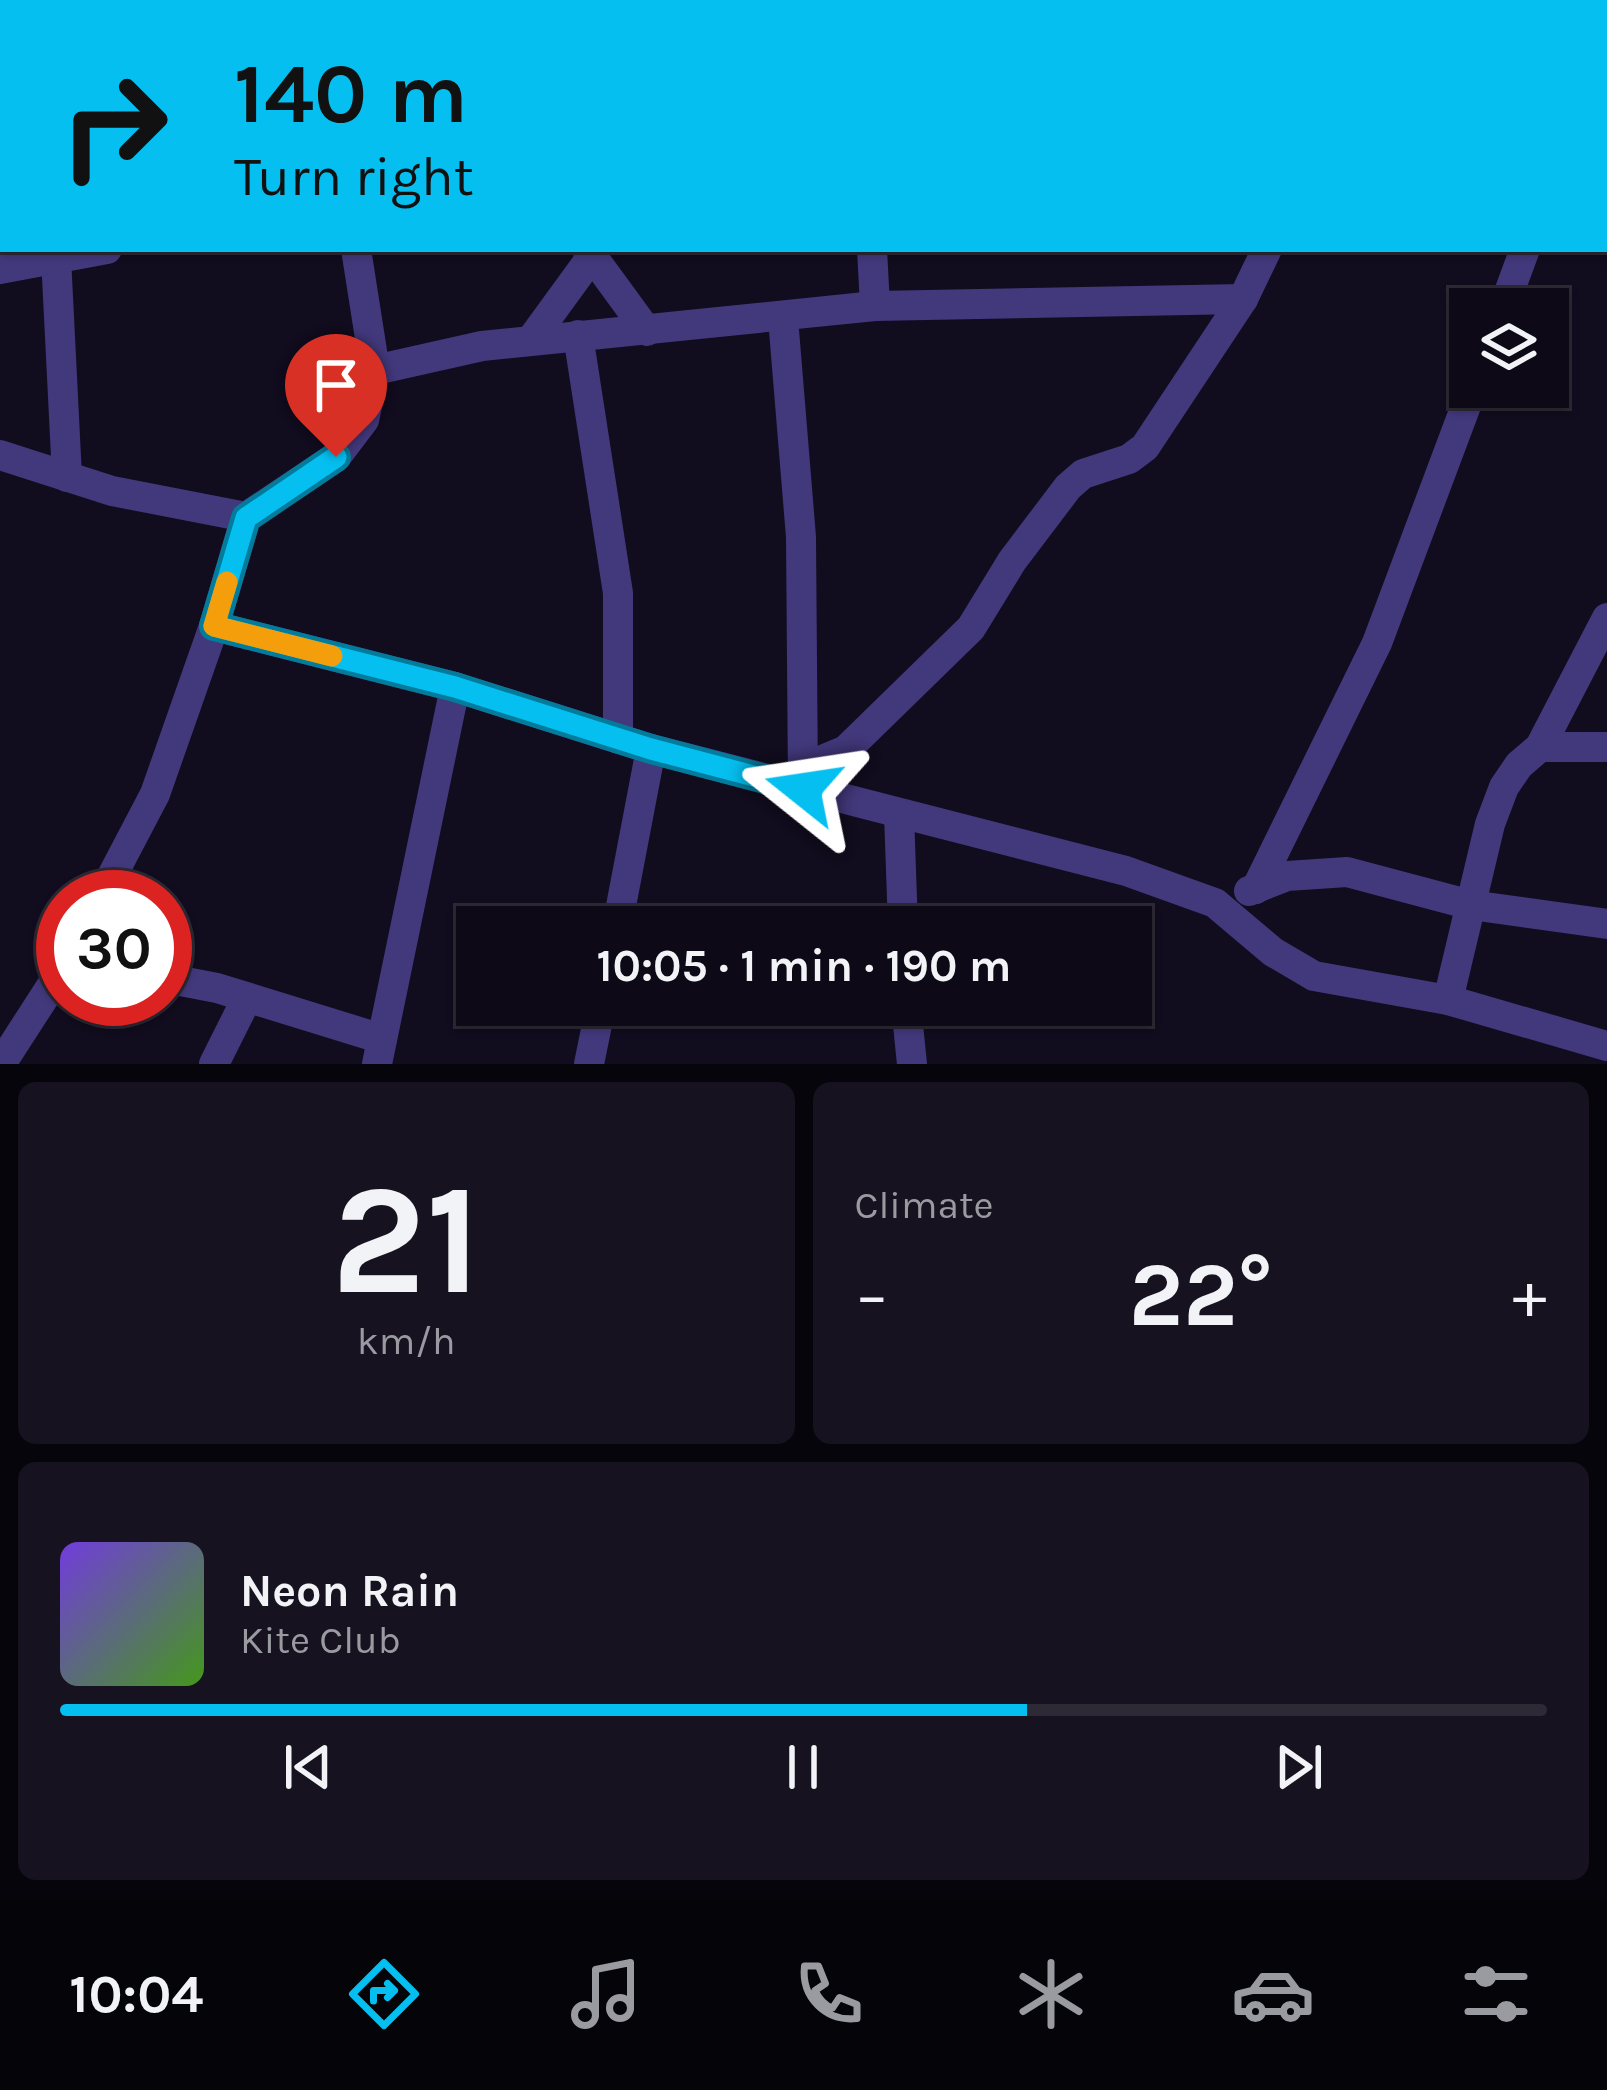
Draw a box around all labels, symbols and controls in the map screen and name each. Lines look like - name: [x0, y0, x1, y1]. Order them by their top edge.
- text: 140 m: [234, 45, 468, 143]
- icon: right: [36, 48, 192, 204]
- text: Turn right: [234, 145, 474, 209]
- map controls: [1449, 288, 1569, 408]
- button: layers: [1449, 288, 1569, 408]
- pin: [285, 334, 387, 457]
- icon: arrive: [303, 352, 369, 418]
- position arrow: [740, 726, 866, 852]
- speed limit sign: 30: [36, 870, 192, 1026]
- text: 10:05 · 1 min · 190 m: [596, 940, 1012, 992]
- text: 21: [331, 1149, 481, 1331]
- text: Climate: [855, 1182, 994, 1228]
- text: 22°: [1129, 1242, 1273, 1348]
- text: −: [855, 1256, 889, 1334]
- text: +: [1512, 1256, 1547, 1334]
- text: km/h: [357, 1318, 456, 1364]
- text: Neon Rain: [240, 1565, 459, 1617]
- text: Kite Club: [240, 1617, 401, 1663]
- icon: previous: [275, 1734, 341, 1800]
- icon: pause: [770, 1734, 836, 1800]
- icon: next: [1266, 1734, 1332, 1800]
- icon: directions: [342, 1952, 426, 2036]
- icon: music: [564, 1952, 648, 2036]
- icon: phone: [787, 1952, 871, 2036]
- icon: climate: [1009, 1952, 1093, 2036]
- icon: car: [1231, 1952, 1315, 2036]
- icon: filters: [1454, 1952, 1538, 2036]
- text: 10:04: [69, 1962, 203, 2026]

